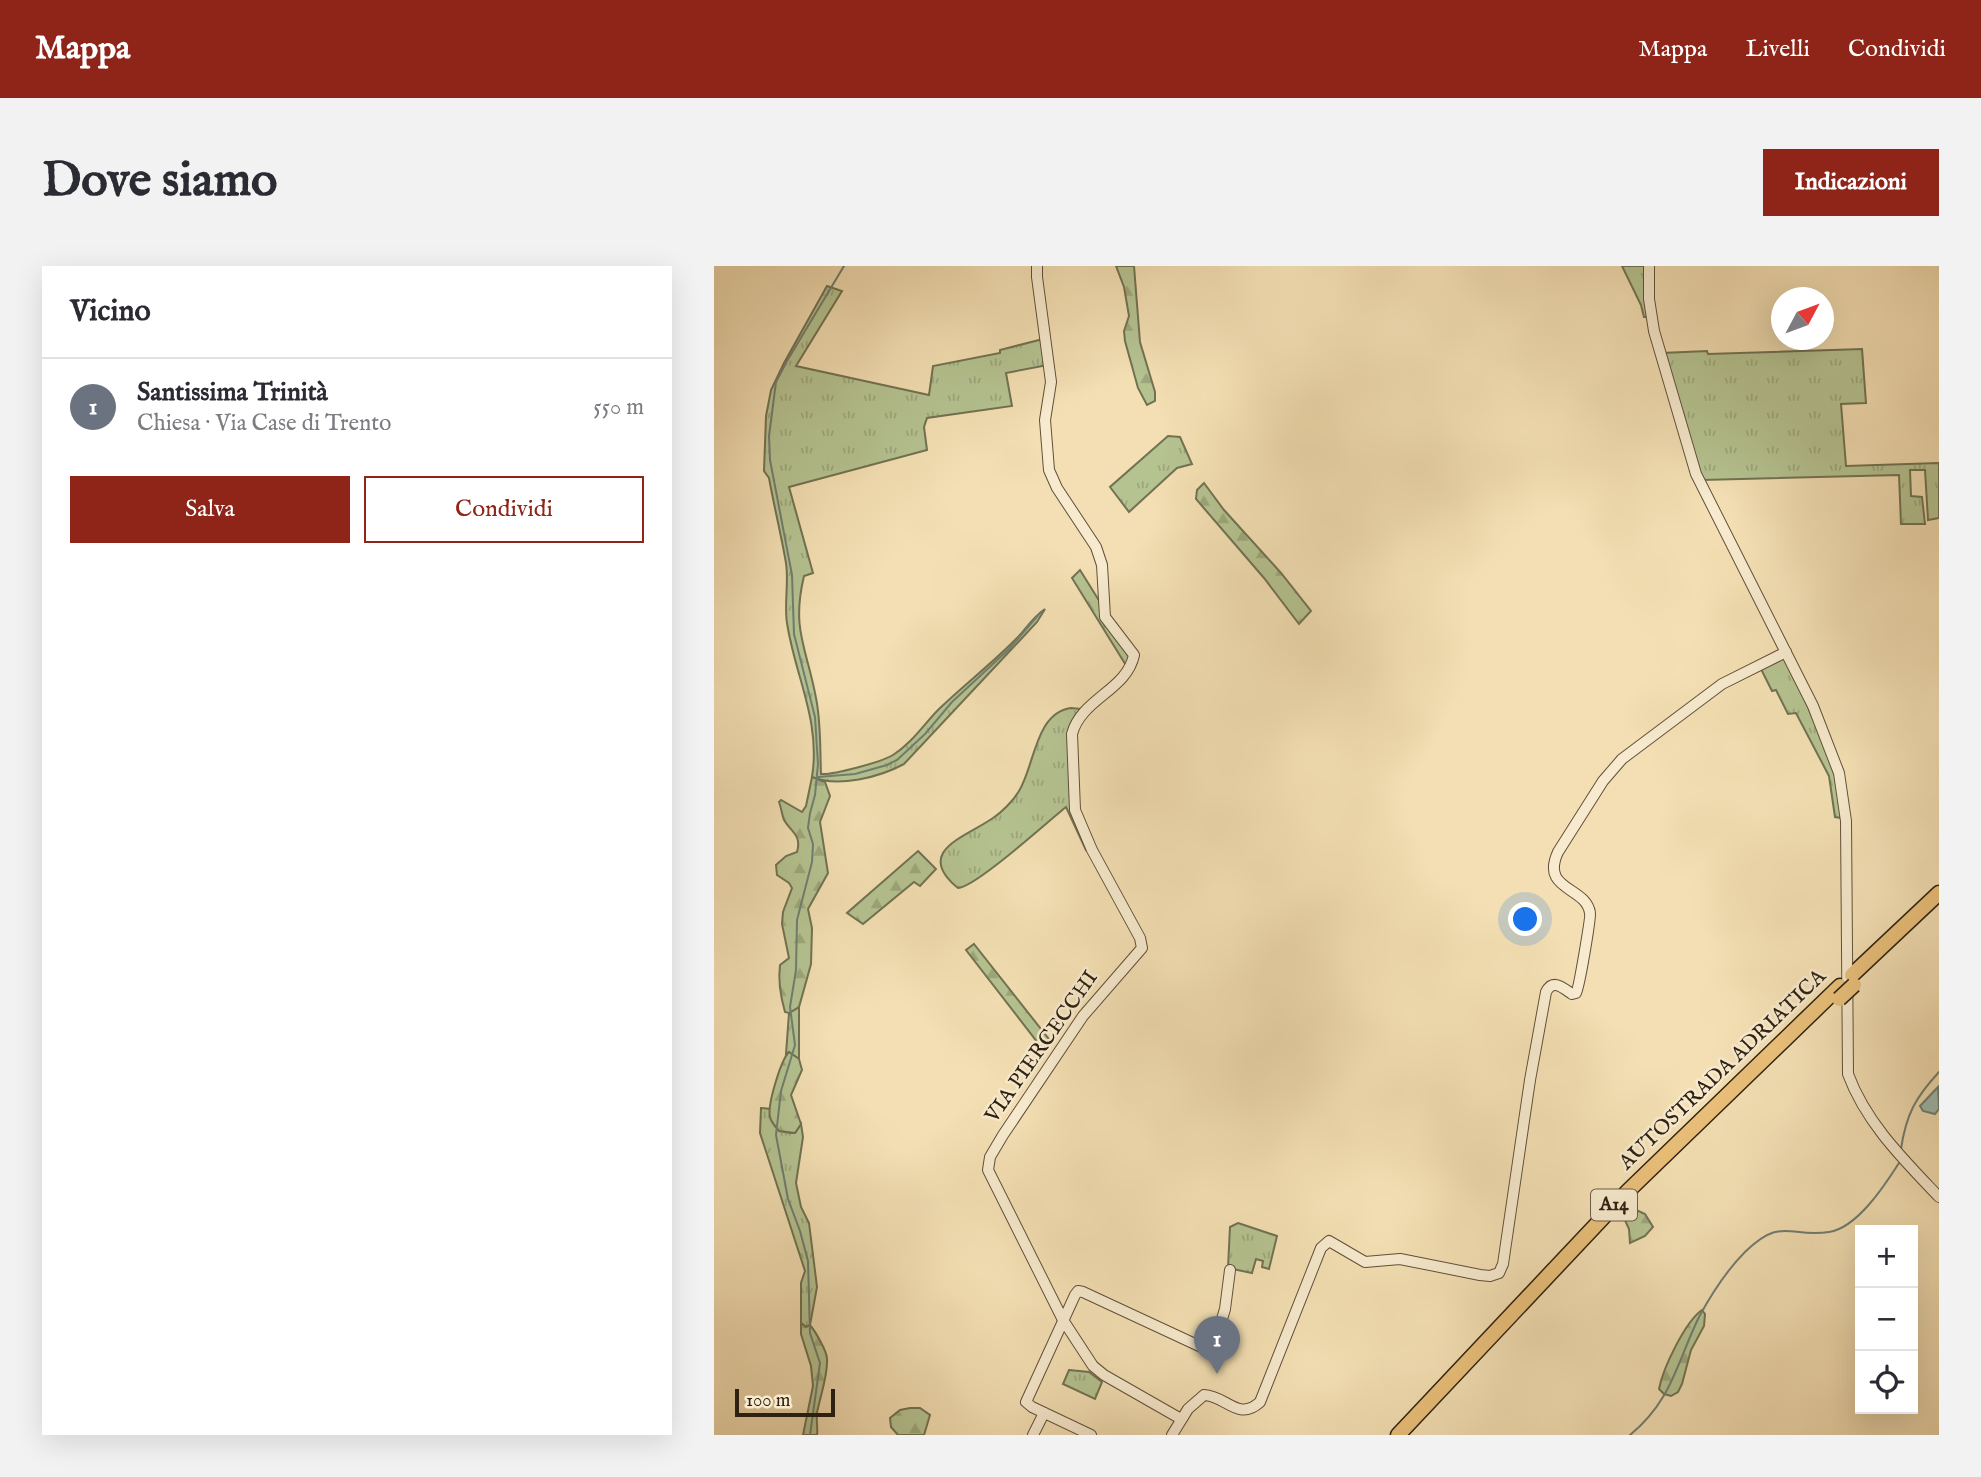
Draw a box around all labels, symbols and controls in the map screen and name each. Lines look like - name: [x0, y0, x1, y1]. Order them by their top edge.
- text: Mappa: [35, 28, 130, 70]
- text: Mappa: [1638, 34, 1707, 65]
- text: Livelli: [1745, 34, 1810, 65]
- text: Condividi: [1848, 34, 1946, 65]
- button: Indicazioni: [1763, 149, 1939, 216]
- text: Dove siamo: [42, 151, 278, 213]
- north arrow: [1771, 287, 1834, 350]
- text: Vicino: [70, 293, 151, 331]
- text: Santissima Trinità: [137, 376, 328, 409]
- text: 1: [89, 393, 97, 422]
- text: 550 m: [593, 393, 644, 422]
- text: Chiesa · Via Case di Trento: [137, 409, 391, 438]
- button: Salva: [70, 476, 350, 543]
- button: Condividi: [364, 476, 644, 543]
- your location: [1508, 902, 1542, 936]
- street label: AUTOSTRADA ADRIATICA: [1613, 963, 1833, 1177]
- street label: VIA PIERCECCHI: [979, 966, 1105, 1129]
- road number: A14: [1591, 1189, 1637, 1220]
- map controls: [1855, 1225, 1918, 1414]
- button: +: [1855, 1225, 1918, 1288]
- button: −: [1855, 1288, 1918, 1351]
- pin: 1: [1194, 1316, 1240, 1374]
- button: locate: [1855, 1351, 1918, 1414]
- scale bar: [735, 1386, 835, 1418]
- text: 100 m: [746, 1389, 790, 1413]

